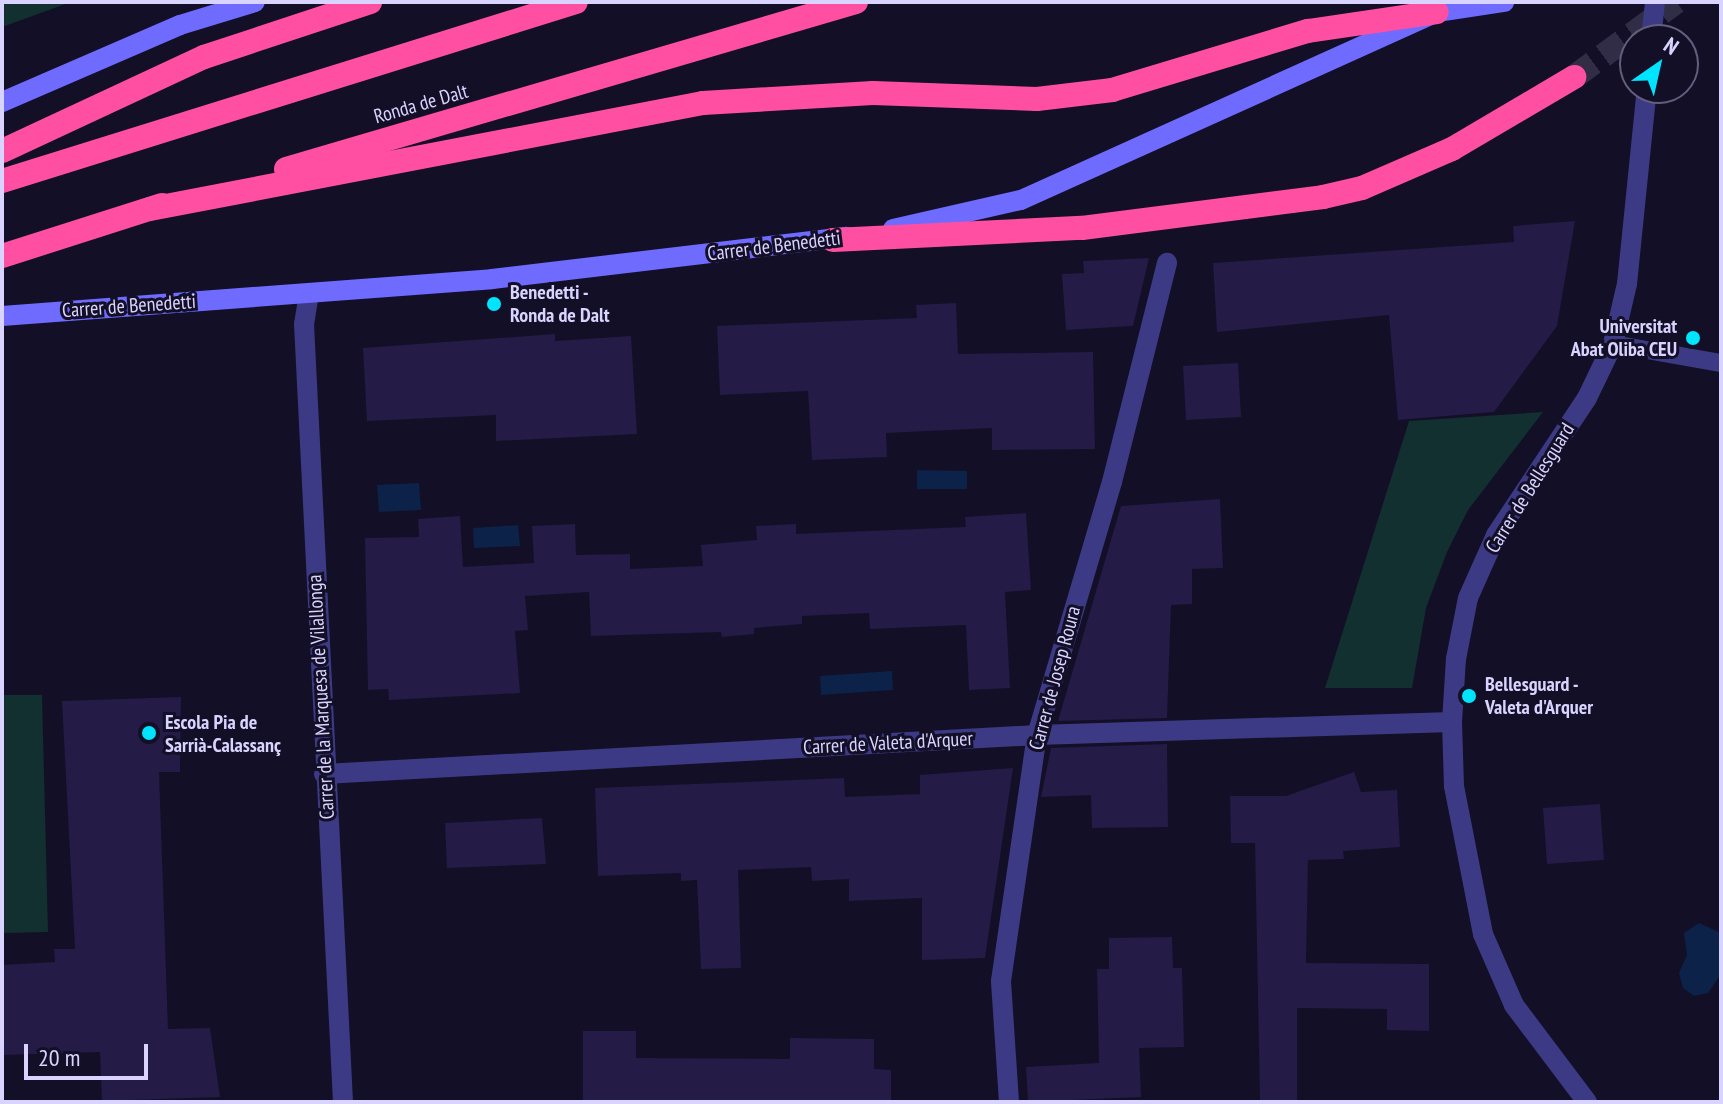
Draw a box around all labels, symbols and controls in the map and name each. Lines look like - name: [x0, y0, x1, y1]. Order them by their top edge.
- north arrow: [1619, 24, 1699, 104]
- text: N: [1659, 31, 1684, 61]
- street label: Ronda de Dalt: [371, 79, 471, 129]
- street label: Carrer de Benedetti: [706, 226, 842, 266]
- place label: Benedetti - Ronda de Dalt: [510, 280, 610, 327]
- street label: Carrer de Benedetti: [61, 289, 197, 323]
- marker: Benedetti - Ronda de Dalt: [485, 295, 503, 313]
- place label: Universitat Abat Oliba CEU: [1570, 314, 1677, 361]
- marker: Universitat Abat Oliba CEU: [1684, 329, 1702, 347]
- street label: Carrer de Bellesguard: [1480, 419, 1580, 557]
- street label: Carrer de la Marquesa de Vilallonga: [303, 574, 339, 820]
- street label: Carrer de Josep Roura: [1024, 603, 1086, 753]
- place label: Bellesguard - Valeta d'Arquer: [1485, 672, 1593, 719]
- marker: Bellesguard - Valeta d'Arquer: [1460, 687, 1478, 705]
- place label: Escola Pia de Sarrià-Calassanç: [165, 710, 281, 757]
- marker: Escola Pia de Sarrià-Calassanç: [140, 724, 158, 742]
- street label: Carrer de Valeta d'Arquer: [802, 727, 974, 759]
- scale bar: [28, 1028, 152, 1078]
- text: 20 m: [38, 1042, 80, 1073]

